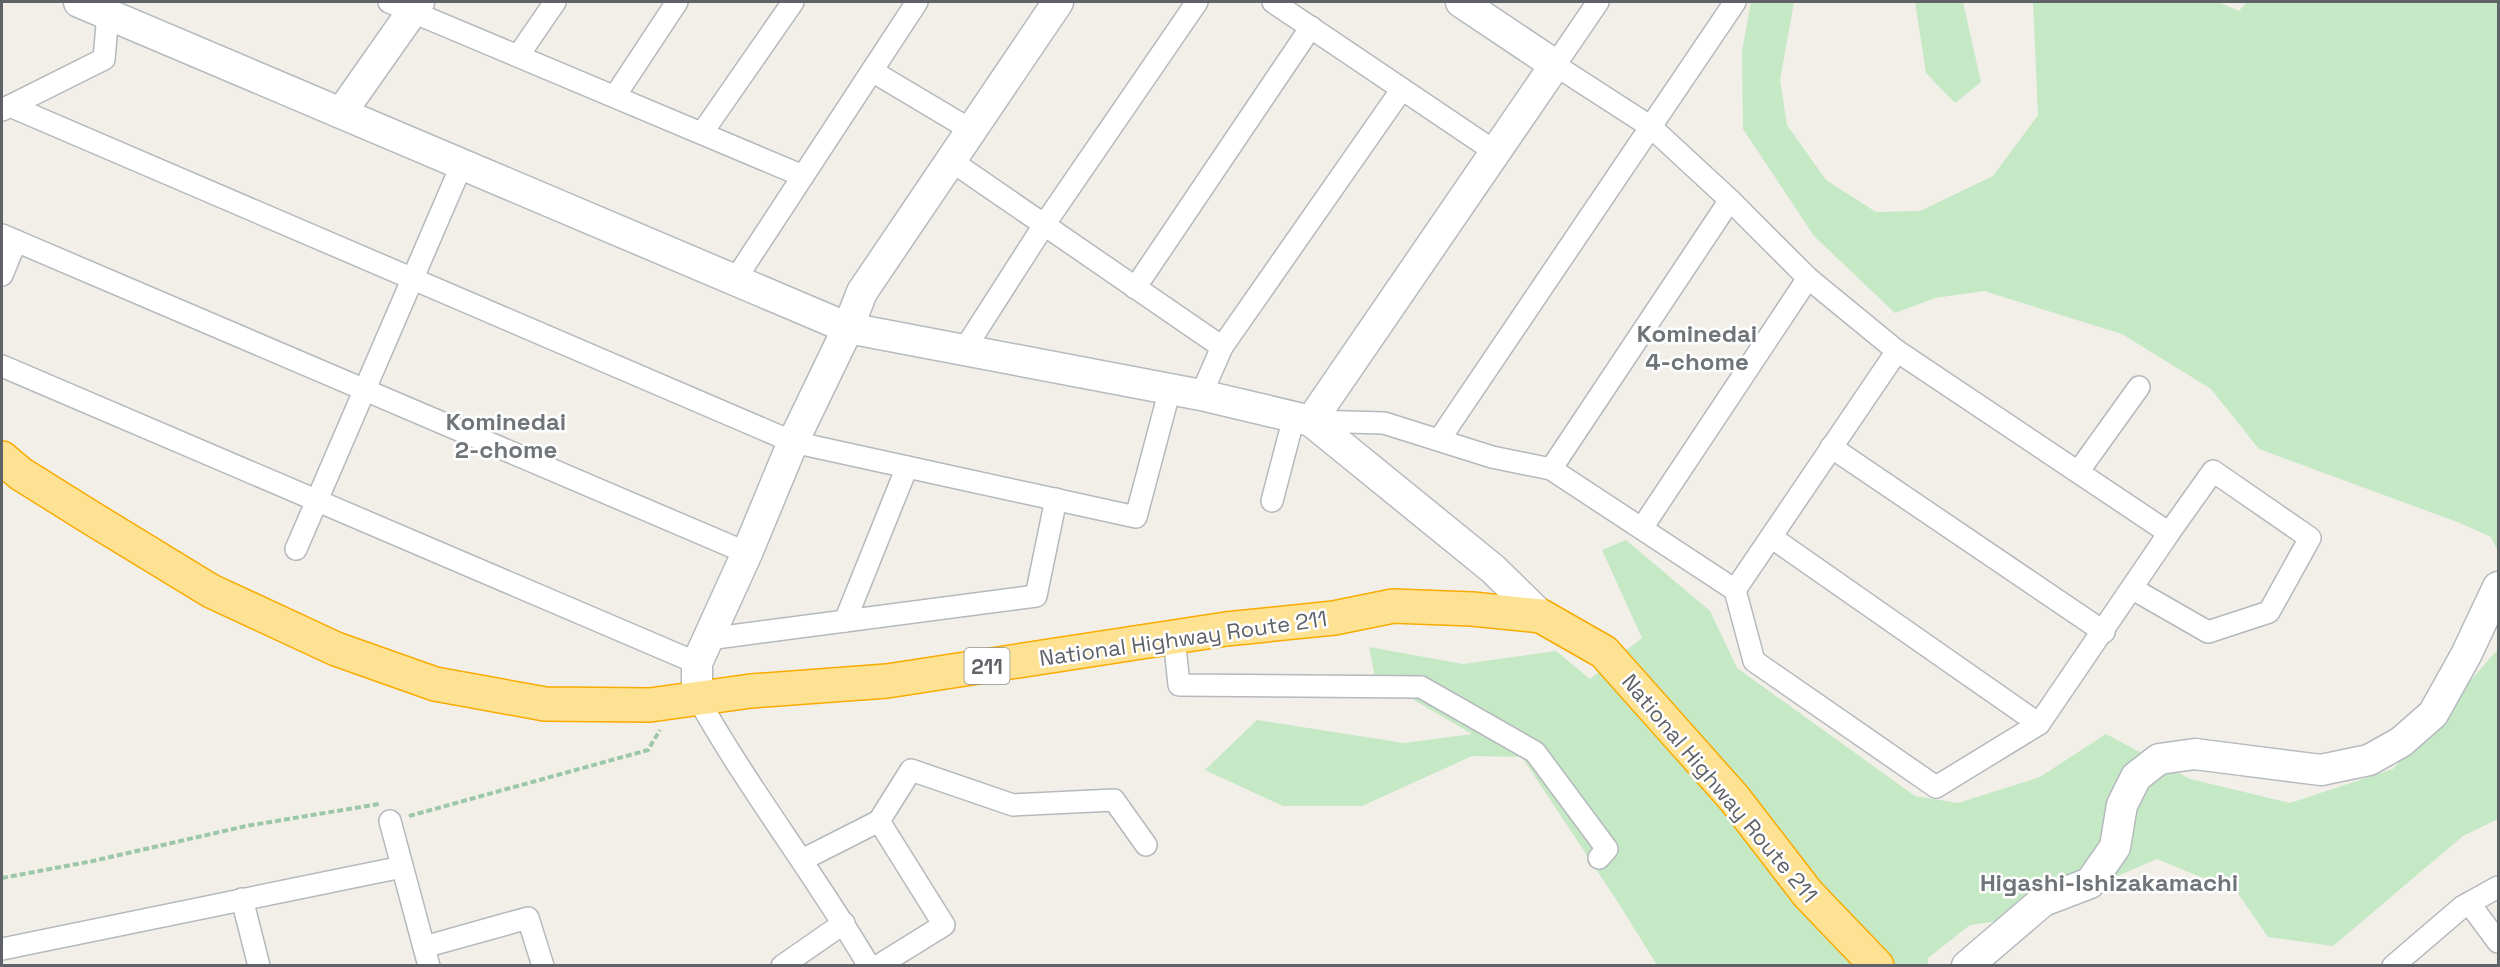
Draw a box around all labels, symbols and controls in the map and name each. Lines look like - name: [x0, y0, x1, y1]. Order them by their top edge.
- district label: Kominedai 4-chome: [1637, 318, 1757, 377]
- district label: Kominedai 2-chome: [446, 406, 566, 465]
- street label: National Highway Route 211: [1037, 604, 1329, 672]
- road number: 211: [964, 648, 1010, 684]
- street label: National Highway Route 211: [1616, 668, 1824, 908]
- district label: Higashi-Ishizakamachi: [1980, 867, 2238, 898]

